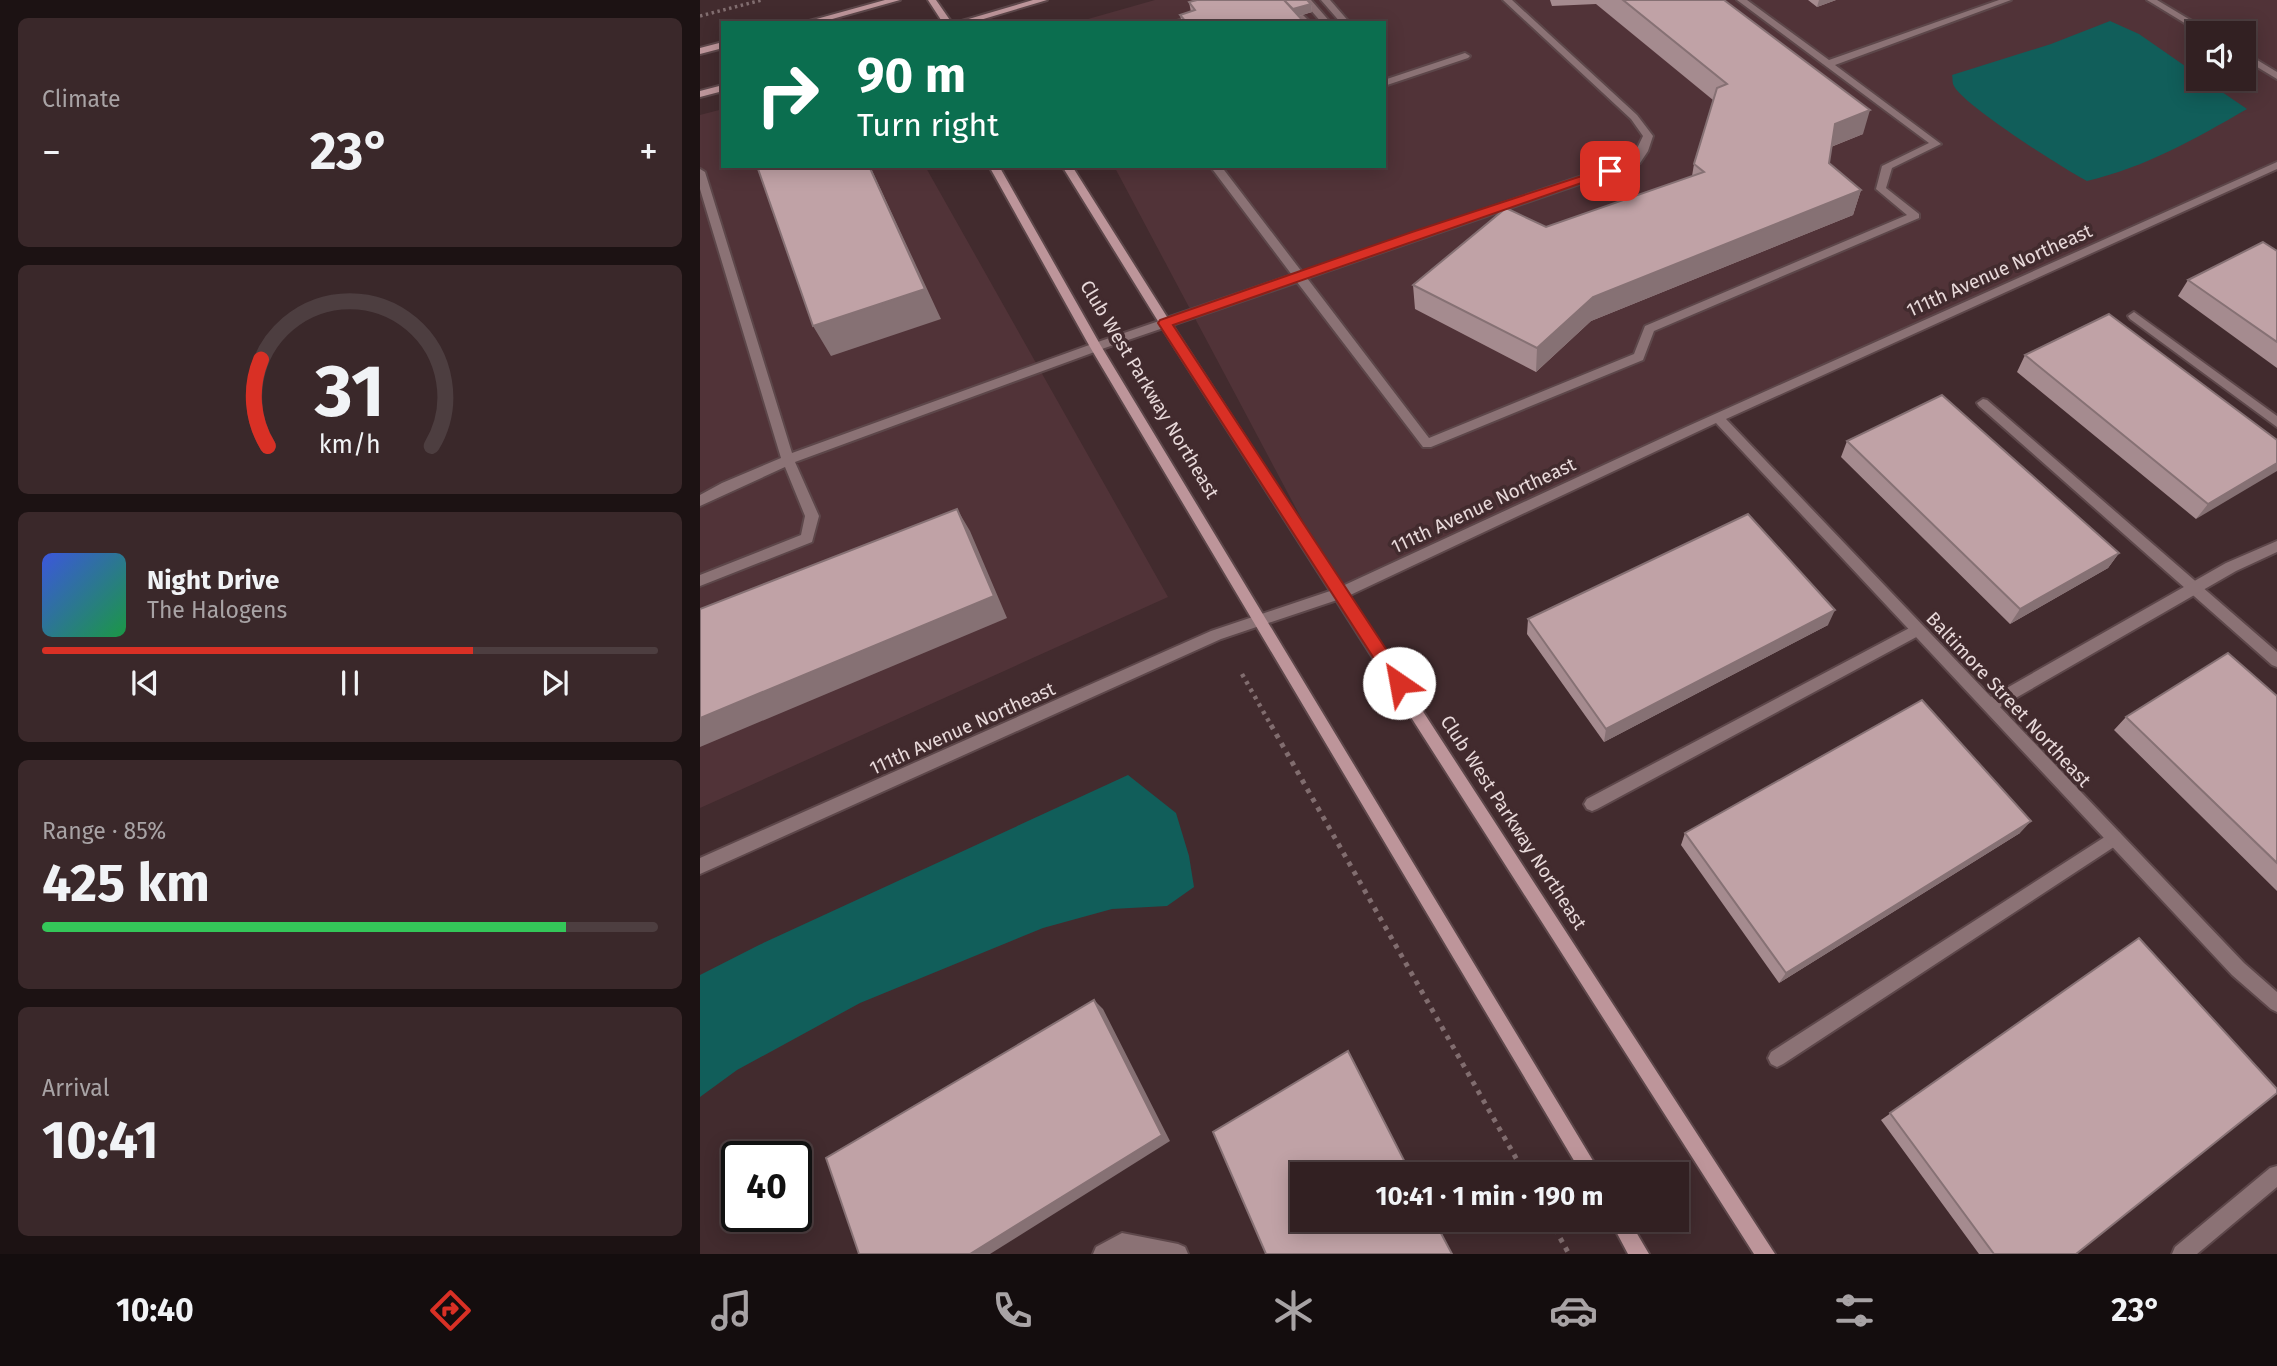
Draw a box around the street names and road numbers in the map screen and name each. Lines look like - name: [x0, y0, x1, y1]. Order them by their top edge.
- street label: 111th Avenue Northeast: [1903, 219, 2096, 322]
- street label: Club West Parkway Northeast: [1075, 276, 1224, 503]
- street label: 111th Avenue Northeast: [1387, 453, 1579, 558]
- street label: Baltimore Street Northeast: [1921, 607, 2096, 792]
- street label: 111th Avenue Northeast: [866, 677, 1059, 780]
- street label: Club West Parkway Northeast: [1436, 711, 1592, 934]

